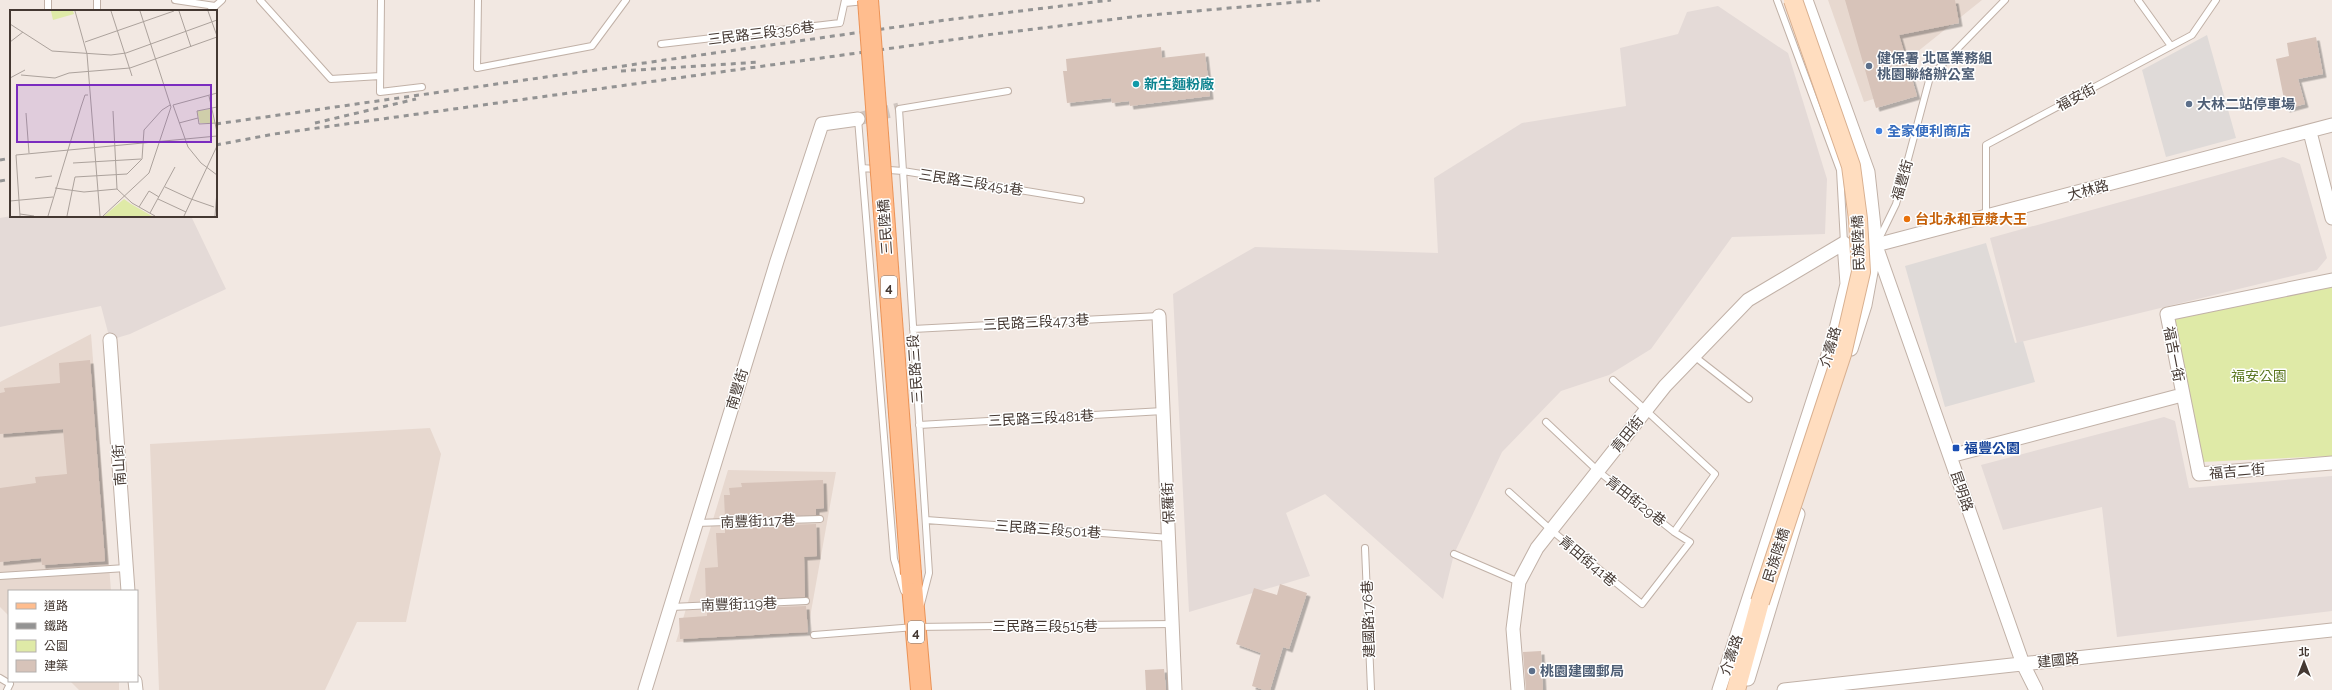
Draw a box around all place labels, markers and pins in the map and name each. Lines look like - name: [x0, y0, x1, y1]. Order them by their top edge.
- place label: 健保署 北區業務組 桃園聯絡辦公室: [1877, 50, 1992, 82]
- marker: 健保署 北區業務組 桃園聯絡辦公室: [1864, 61, 1874, 71]
- place label: 新生麵粉廠: [1144, 76, 1214, 92]
- marker: 新生麵粉廠: [1131, 79, 1141, 89]
- place label: 大林二站停車場: [2197, 96, 2295, 112]
- marker: 大林二站停車場: [2184, 99, 2194, 109]
- place label: 全家便利商店: [1887, 123, 1971, 139]
- marker: 全家便利商店: [1874, 126, 1884, 136]
- place label: 台北永和豆漿大王: [1915, 211, 2027, 227]
- marker: 台北永和豆漿大王: [1902, 214, 1912, 224]
- place label: 福豐公園: [1964, 440, 2020, 456]
- marker: 福豐公園: [1951, 443, 1961, 453]
- place label: 桃園建國郵局: [1540, 663, 1624, 679]
- marker: 桃園建國郵局: [1527, 666, 1537, 676]

